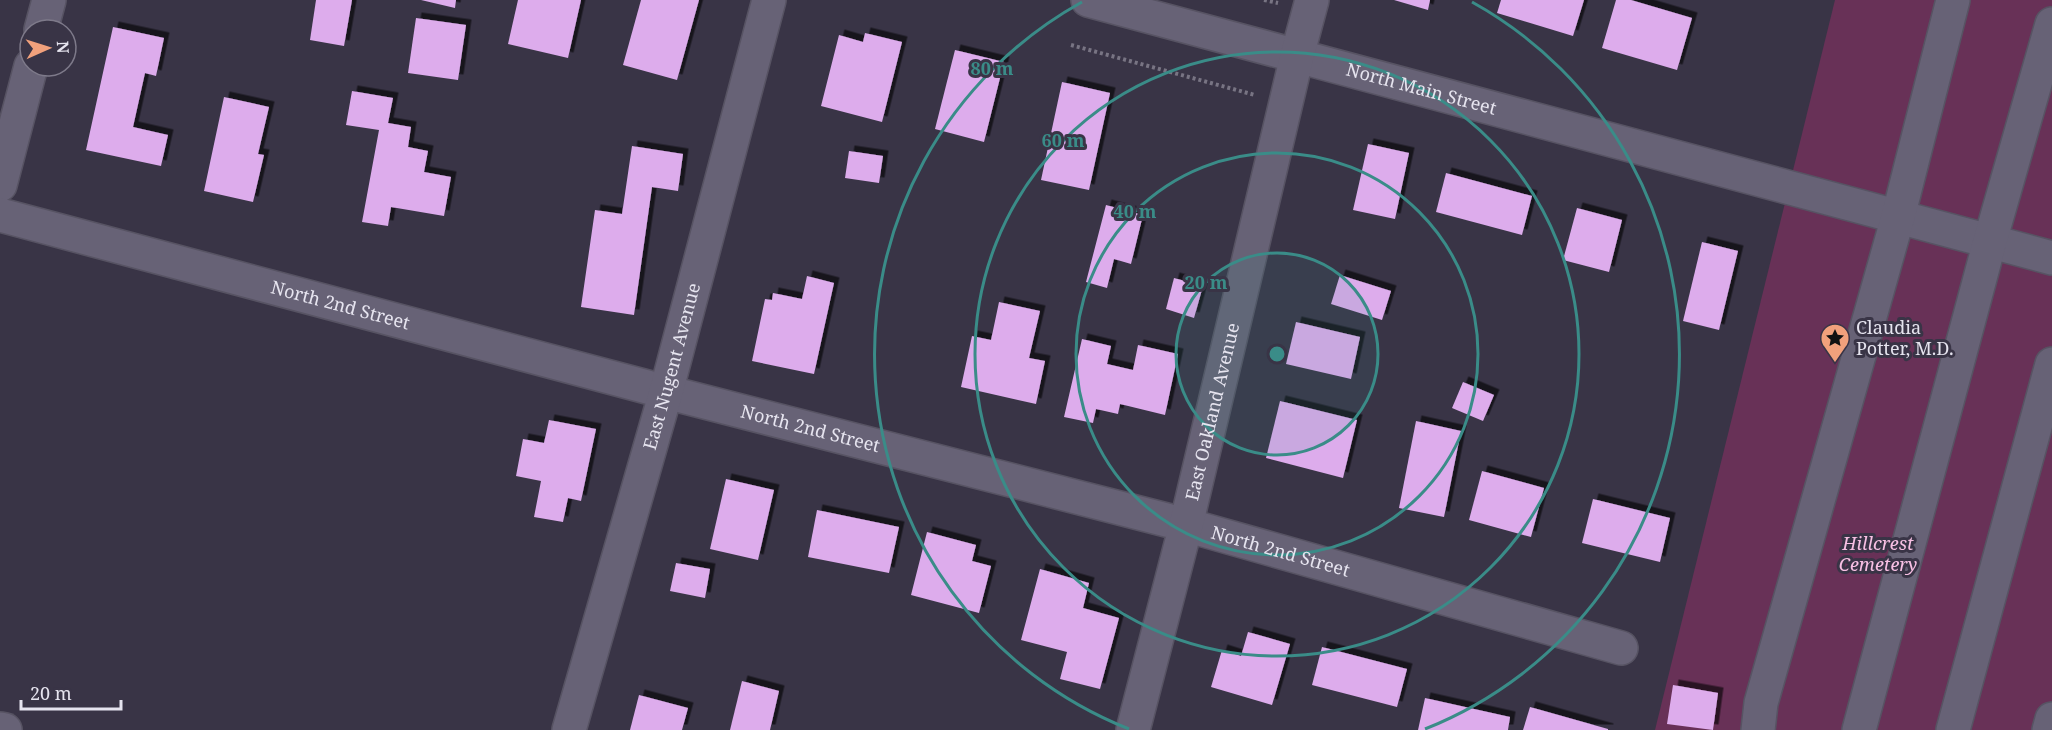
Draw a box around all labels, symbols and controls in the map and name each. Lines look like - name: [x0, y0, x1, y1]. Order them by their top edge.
- north arrow: [18, 18, 78, 78]
- text: N: [52, 40, 74, 54]
- text: 80 m: [971, 56, 1014, 80]
- street label: North Main Street: [1344, 57, 1499, 120]
- text: 60 m: [1042, 128, 1085, 152]
- text: 40 m: [1114, 199, 1157, 223]
- text: 20 m: [1185, 270, 1228, 294]
- street label: North 2nd Street: [268, 275, 413, 334]
- street label: East Nugent Avenue: [637, 280, 705, 452]
- place label: Claudia Potter, M.D.: [1856, 315, 1954, 360]
- street label: East Oakland Avenue: [1179, 320, 1244, 503]
- place icon: Claudia Potter, M.D.: [1819, 322, 1851, 364]
- centre of rings: [1267, 344, 1287, 364]
- street label: North 2nd Street: [738, 399, 883, 457]
- street label: North 2nd Street: [1209, 520, 1353, 582]
- park label: Hillcrest Cemetery: [1839, 531, 1917, 576]
- scale bar: [21, 673, 122, 711]
- text: 20 m: [30, 681, 72, 705]

